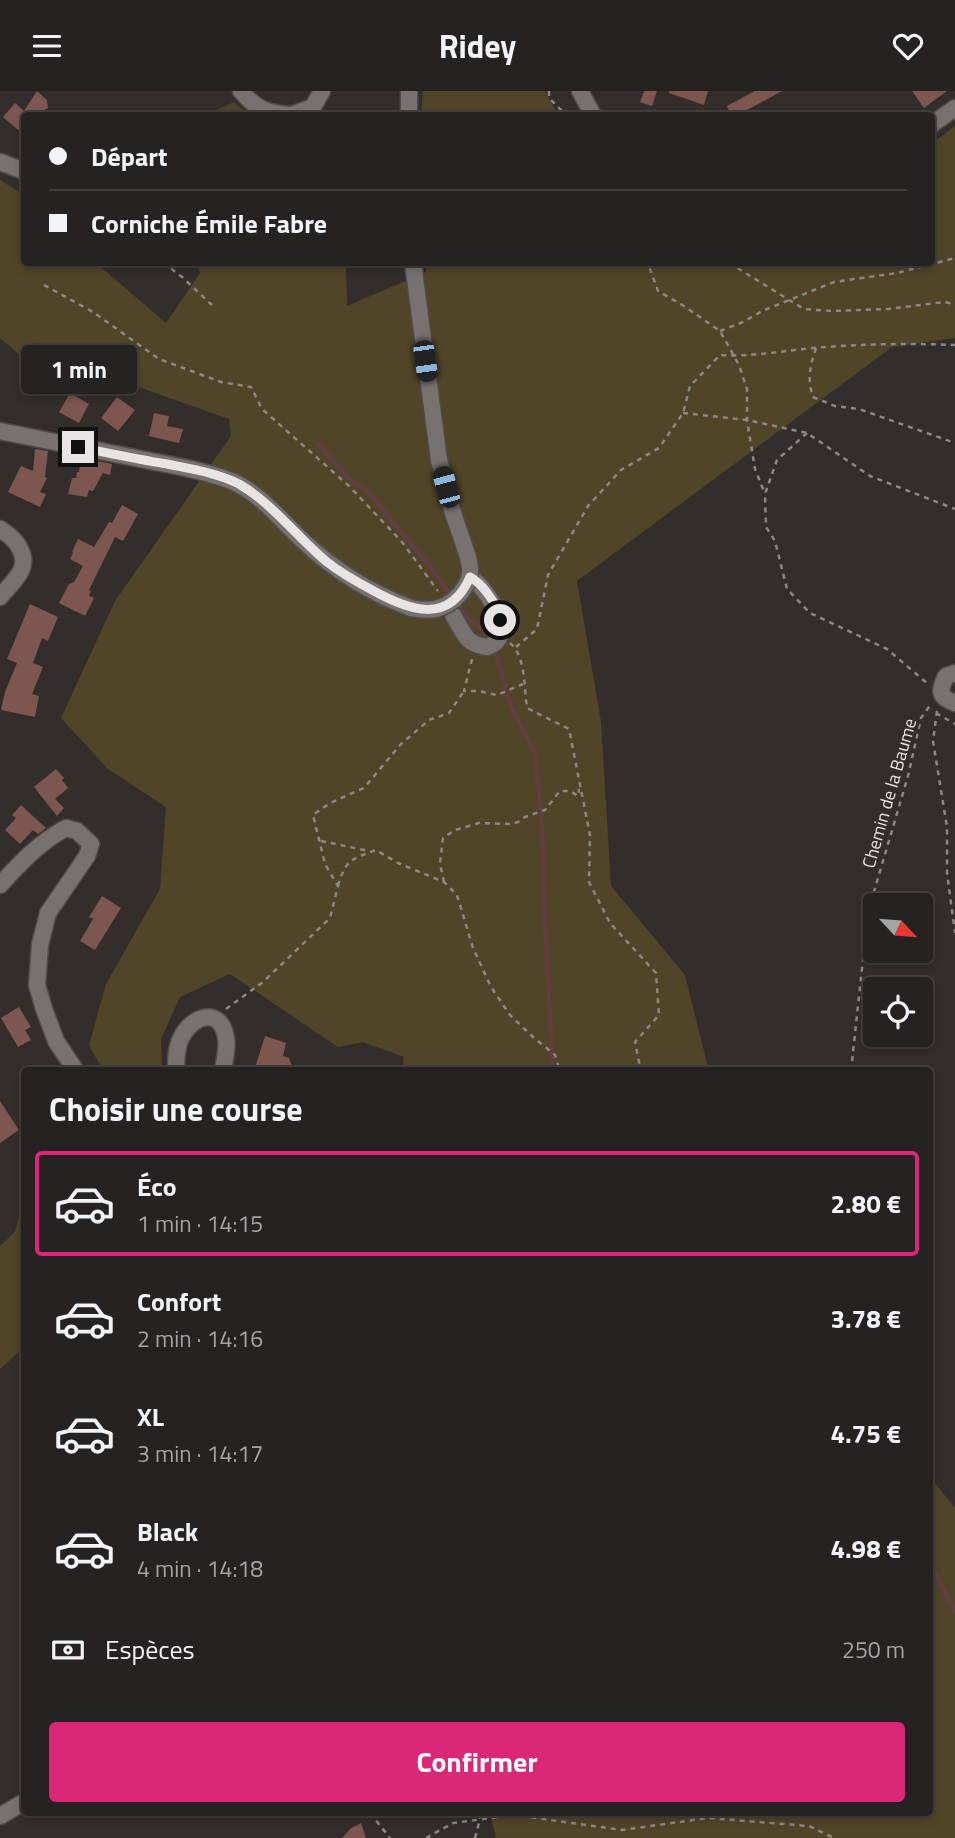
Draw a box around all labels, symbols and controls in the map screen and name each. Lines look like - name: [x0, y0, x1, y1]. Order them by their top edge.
- text: Ridey: [439, 22, 516, 70]
- icon: menu: [28, 27, 66, 65]
- icon: heart: [889, 27, 927, 65]
- text: Départ: [91, 137, 167, 176]
- text: Corniche Émile Fabre: [91, 204, 327, 243]
- car: [412, 339, 439, 383]
- callout: 1 min: [20, 345, 136, 395]
- text: 1 min: [51, 352, 107, 387]
- route end: [62, 431, 94, 463]
- car: [431, 464, 462, 510]
- route start: [484, 604, 516, 636]
- street label: Chemin de la Baume: [855, 715, 923, 871]
- north arrow: [863, 893, 933, 963]
- map controls: [863, 893, 933, 1047]
- button: locate: [863, 977, 933, 1047]
- text: Choisir une course: [49, 1085, 303, 1133]
- text: Éco: [137, 1167, 177, 1206]
- icon: car: [53, 1172, 116, 1235]
- text: 2.80 €: [830, 1184, 901, 1223]
- text: 1 min · 14:15: [137, 1206, 263, 1241]
- text: Confort: [137, 1282, 221, 1321]
- icon: car: [53, 1287, 116, 1350]
- text: 3.78 €: [830, 1299, 901, 1338]
- text: 2 min · 14:16: [137, 1321, 263, 1356]
- text: XL: [137, 1397, 164, 1436]
- icon: car: [53, 1402, 116, 1465]
- text: 4.75 €: [830, 1414, 901, 1453]
- text: 3 min · 14:17: [137, 1436, 263, 1471]
- text: Black: [137, 1512, 198, 1551]
- icon: car: [53, 1517, 116, 1580]
- text: 4.98 €: [830, 1529, 901, 1568]
- text: 4 min · 14:18: [137, 1551, 263, 1586]
- text: Espèces: [105, 1630, 195, 1669]
- icon: cash: [49, 1631, 87, 1669]
- text: 250 m: [842, 1632, 905, 1667]
- button: Confirmer: [49, 1722, 905, 1802]

